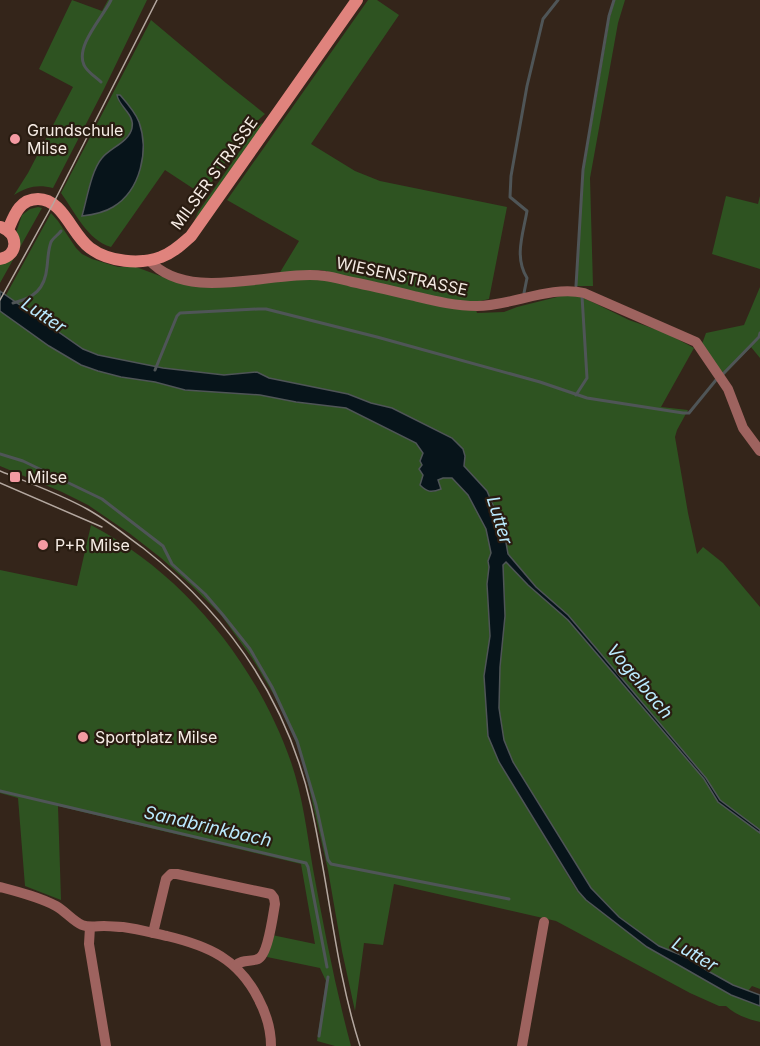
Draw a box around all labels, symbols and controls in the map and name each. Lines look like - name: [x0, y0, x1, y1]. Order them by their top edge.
- street label: MILSER STRASSE: [166, 113, 262, 233]
- place label: Grundschule Milse: [27, 120, 123, 158]
- marker: Grundschule Milse: [8, 132, 22, 146]
- street label: WIESENSTRASSE: [335, 252, 469, 300]
- water label: Lutter: [18, 293, 71, 338]
- place label: Milse: [27, 467, 67, 487]
- marker: Milse: [8, 470, 22, 484]
- water label: Lutter: [483, 493, 518, 548]
- place label: P+R Milse: [55, 535, 130, 555]
- marker: P+R Milse: [36, 538, 50, 552]
- water label: Vogelbach: [603, 639, 677, 723]
- place label: Sportplatz Milse: [95, 727, 217, 747]
- marker: Sportplatz Milse: [76, 730, 90, 744]
- water label: Sandbrinkbach: [142, 801, 274, 851]
- water label: Lutter: [669, 932, 723, 976]

